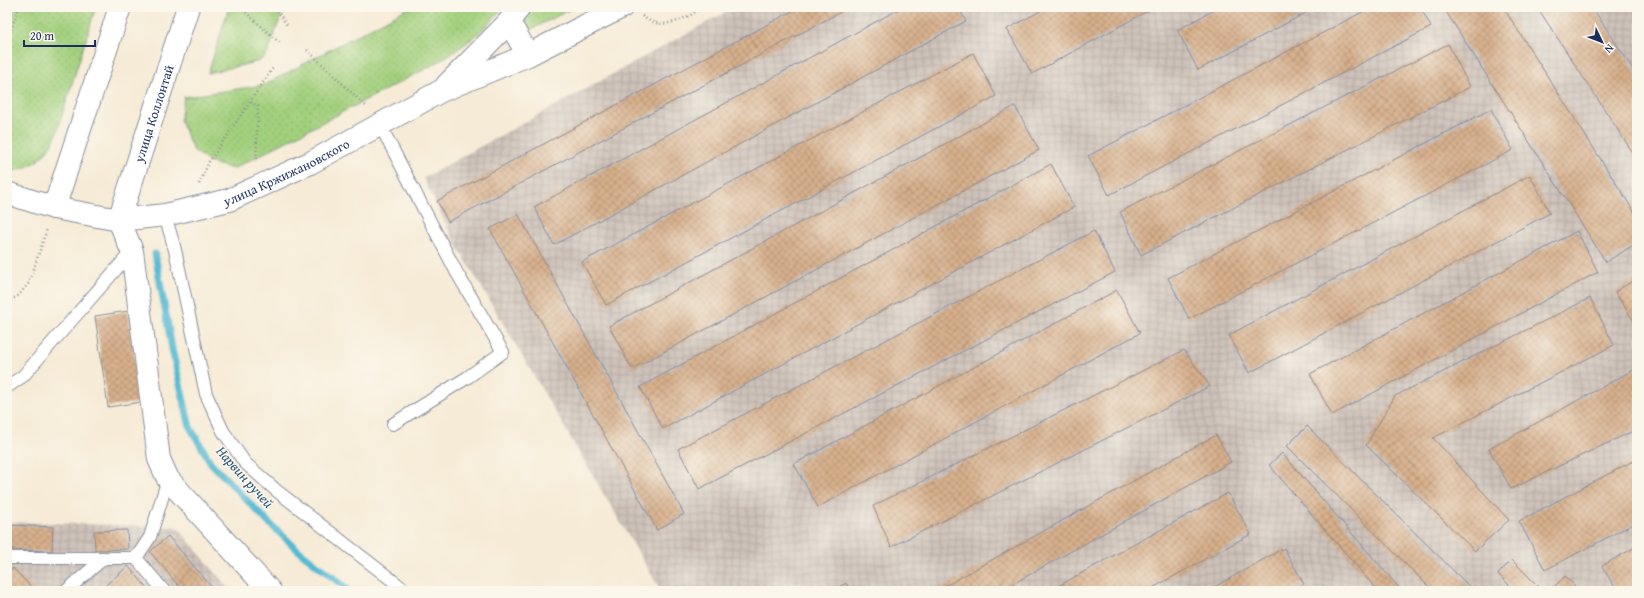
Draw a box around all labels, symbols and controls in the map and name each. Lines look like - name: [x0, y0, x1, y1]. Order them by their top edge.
- scale bar: [24, 22, 95, 48]
- north arrow: [1582, 22, 1622, 62]
- text: 20 m: [30, 27, 54, 44]
- text: N: [1601, 41, 1618, 57]
- street label: улица Коллонтай: [129, 62, 178, 166]
- street label: улица Кржижановского: [221, 134, 353, 211]
- water label: Нарвин ручей: [212, 442, 278, 512]

